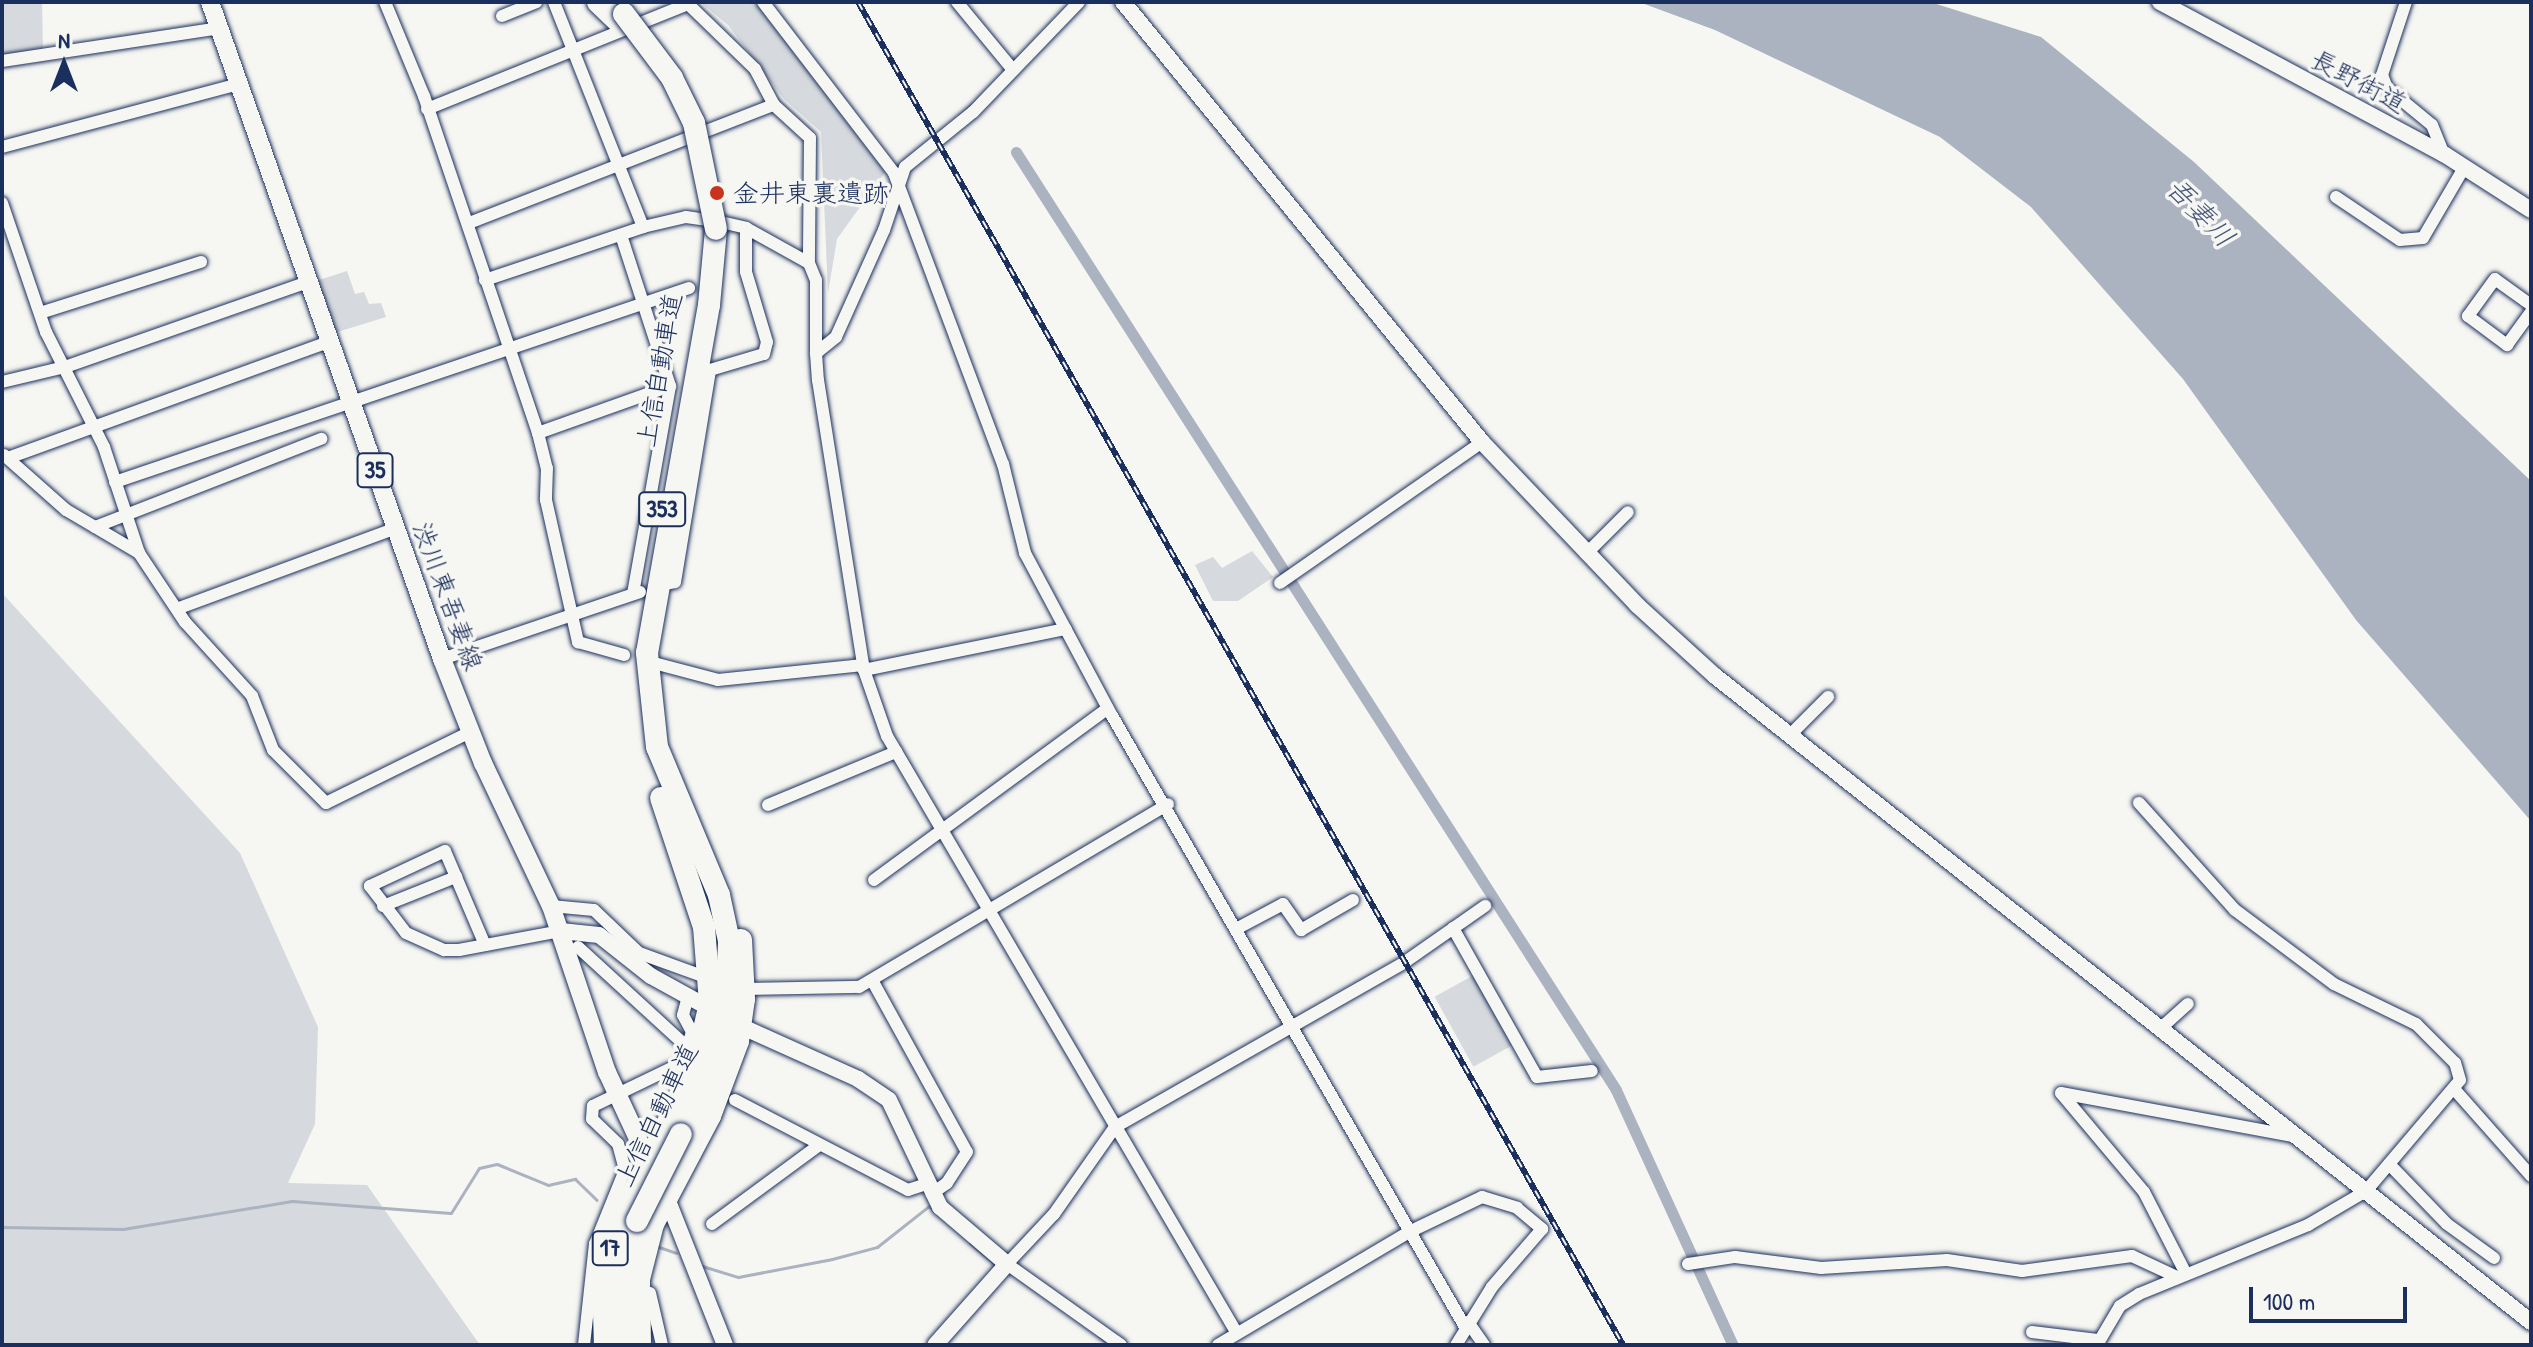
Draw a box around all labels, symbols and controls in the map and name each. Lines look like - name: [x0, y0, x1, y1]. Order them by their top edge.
- north arrow: [24, 24, 104, 104]
- text: N: [58, 25, 70, 55]
- street label: 長野街道: [2306, 43, 2412, 119]
- water label: 吾妻川: [2160, 170, 2242, 254]
- place label: 金井東裏遺跡: [733, 177, 889, 209]
- marker: 金井東裏遺跡: [708, 184, 726, 202]
- street label: 上信自動車道: [630, 290, 688, 450]
- road number: 35: [355, 450, 395, 490]
- road number: 353: [638, 489, 686, 529]
- street label: 渋川東吾妻線: [407, 517, 489, 675]
- street label: 上信自動車道: [608, 1038, 704, 1192]
- road number: 17: [590, 1228, 630, 1268]
- scale bar: [2253, 1271, 2411, 1321]
- text: 100 m: [2263, 1285, 2315, 1317]

